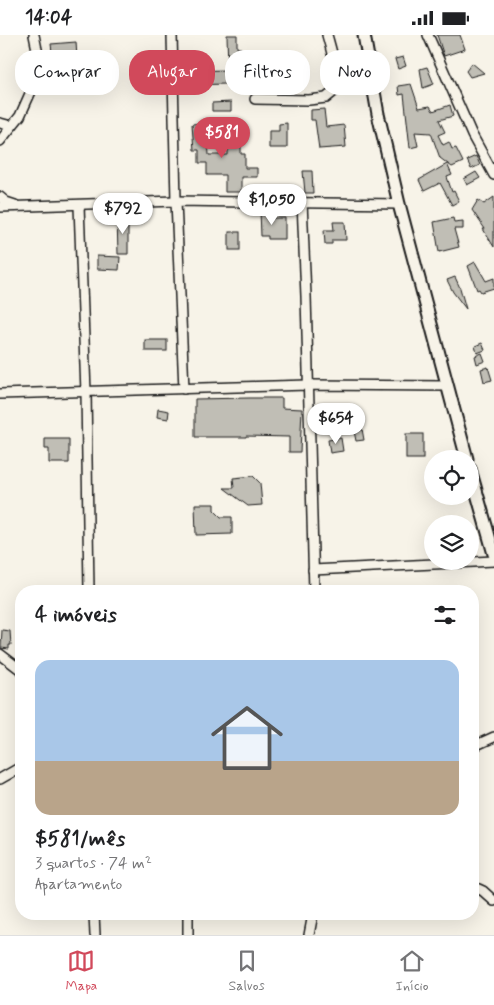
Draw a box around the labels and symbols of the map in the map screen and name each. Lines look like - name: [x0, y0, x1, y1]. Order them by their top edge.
- pin: $581: [192, 117, 252, 159]
- pin: $1,050: [231, 183, 313, 226]
- pin: $792: [93, 193, 153, 235]
- pin: $654: [306, 403, 366, 445]

